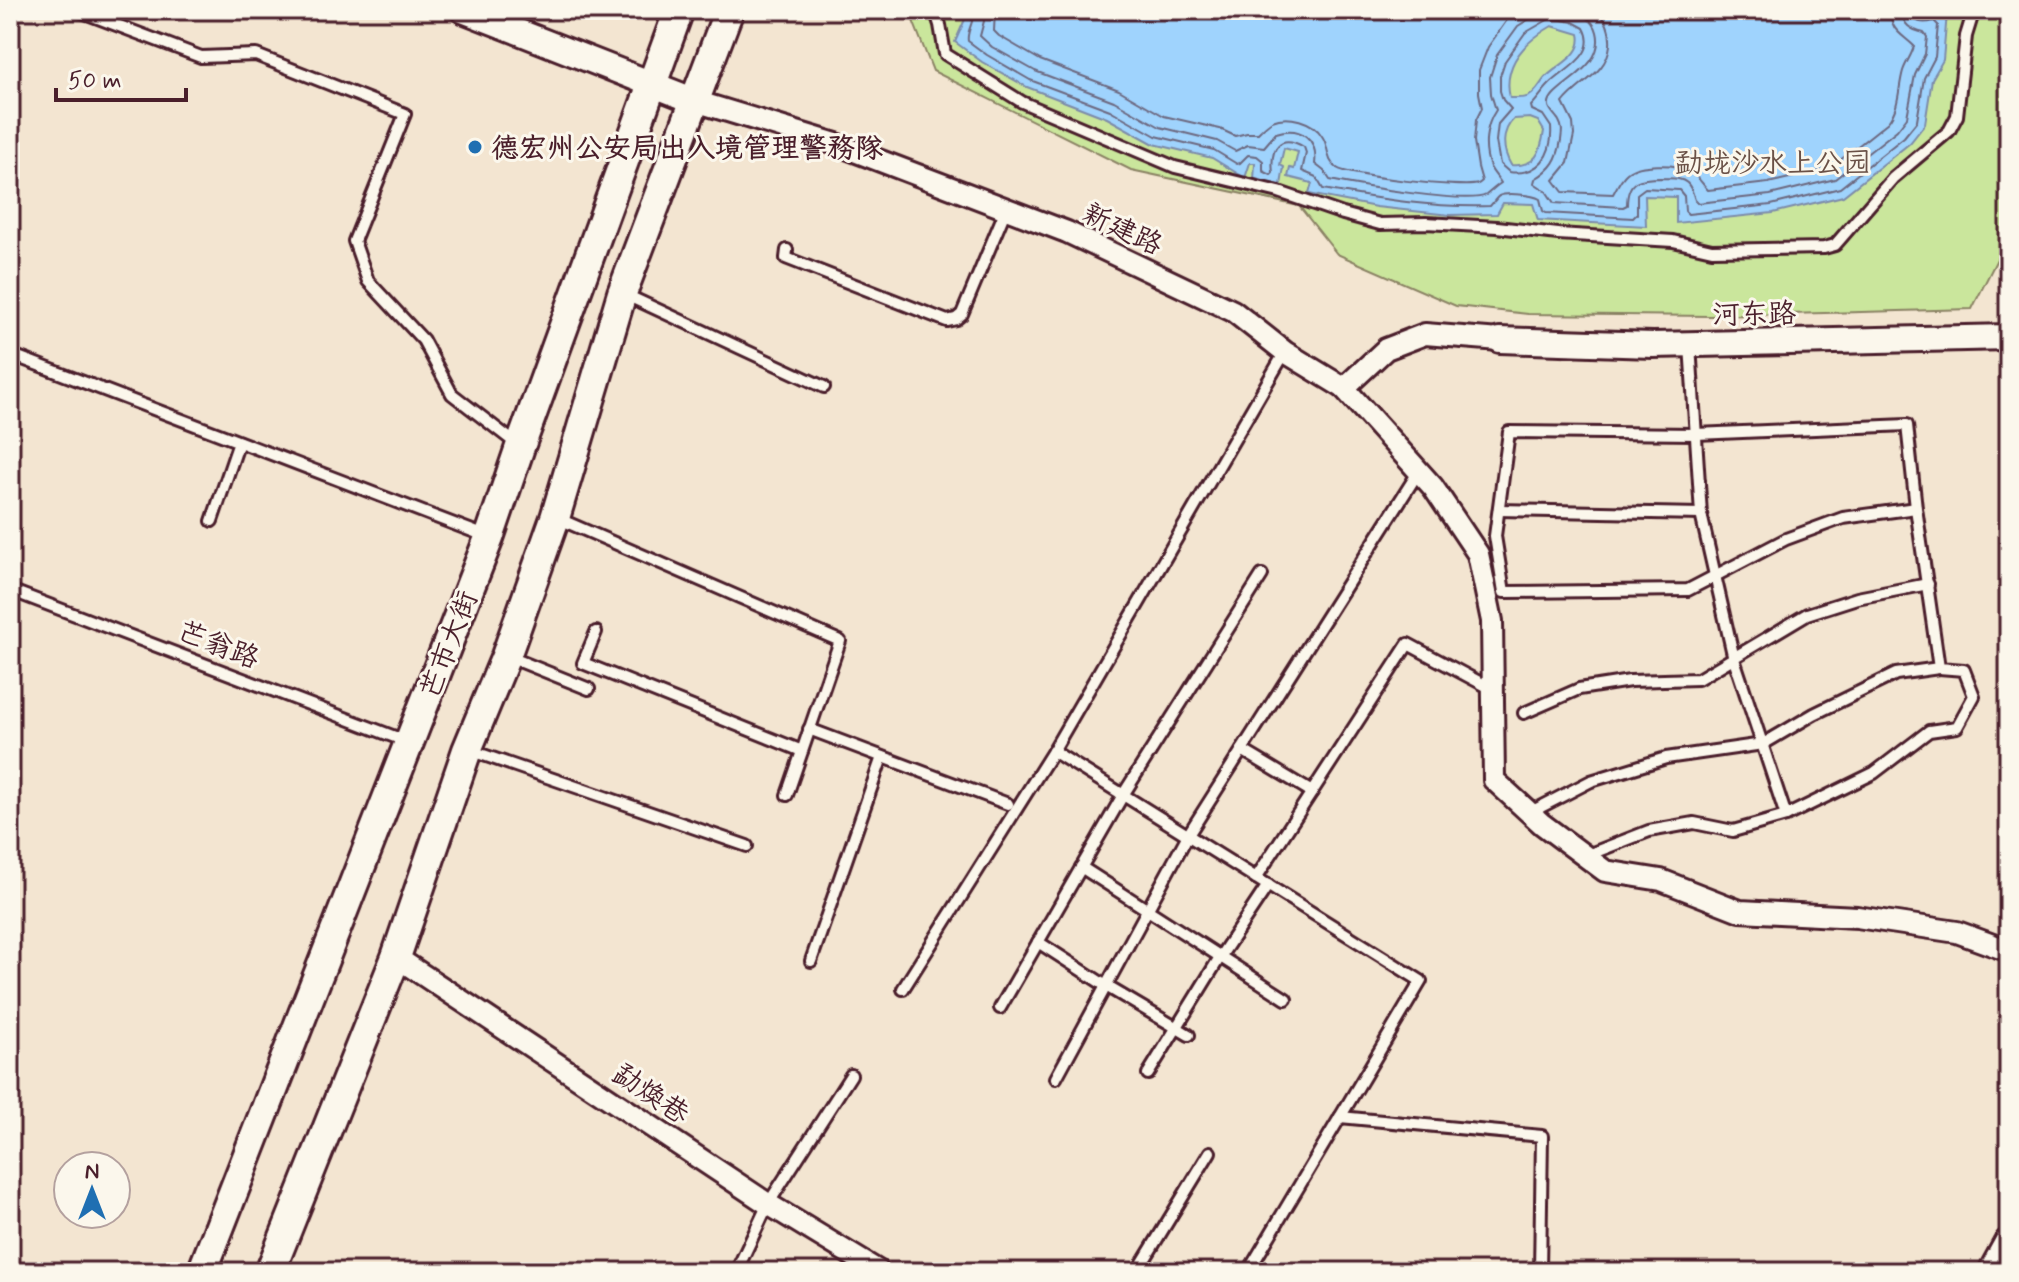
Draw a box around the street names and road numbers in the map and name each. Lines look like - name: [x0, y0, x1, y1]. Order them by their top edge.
- street label: 新建路: [1076, 196, 1168, 265]
- street label: 河东路: [1712, 296, 1796, 335]
- street label: 芒市大街: [413, 586, 488, 704]
- street label: 芒翁路: [172, 614, 264, 679]
- street label: 勐焕巷: [605, 1056, 697, 1134]

